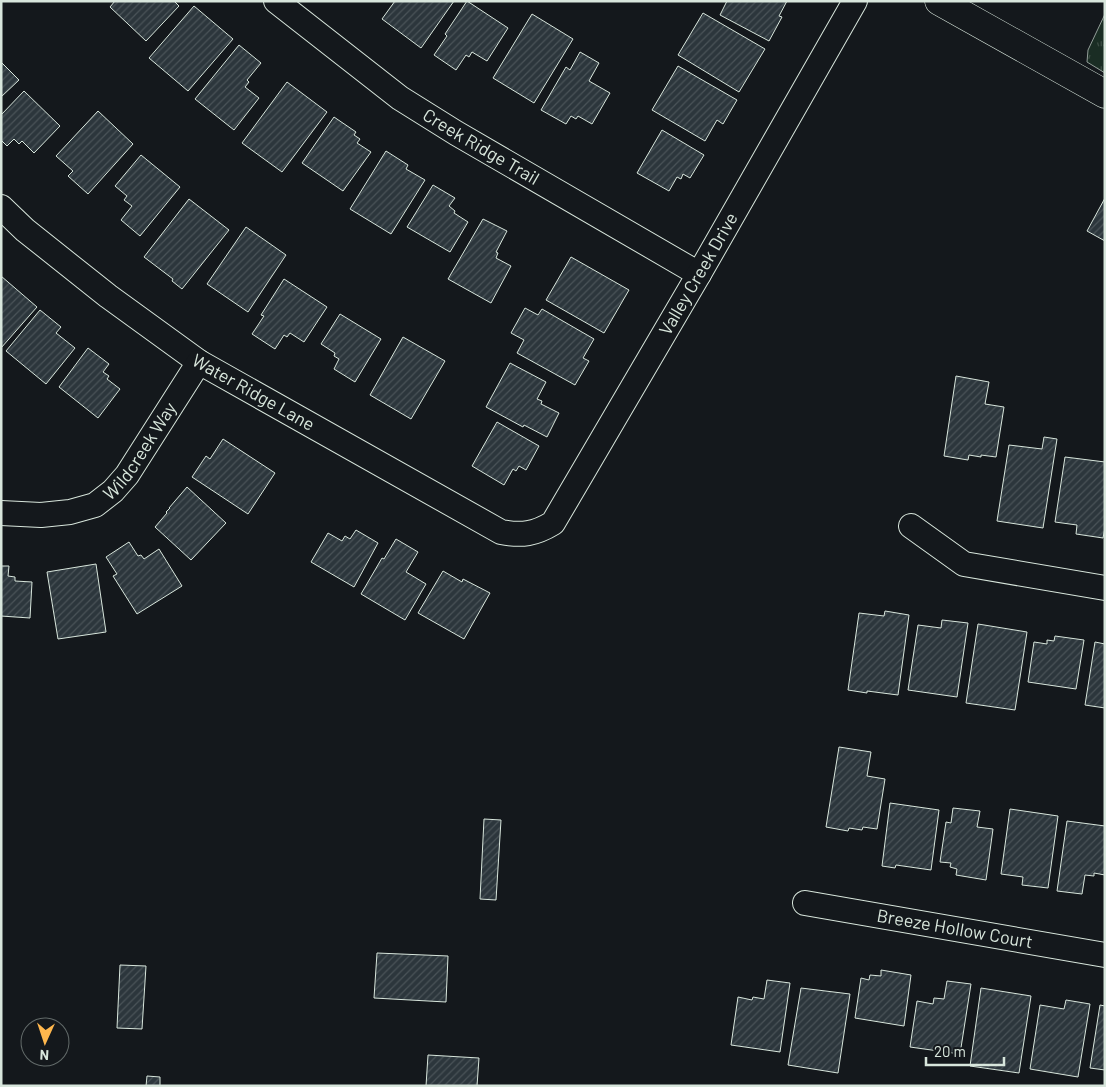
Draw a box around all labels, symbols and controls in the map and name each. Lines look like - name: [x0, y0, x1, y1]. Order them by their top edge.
- street label: Creek Ridge Trail: [419, 103, 544, 189]
- street label: Valley Creek Drive: [654, 208, 742, 339]
- street label: Water Ridge Lane: [189, 348, 319, 435]
- street label: Wildcreek Way: [98, 398, 181, 505]
- street label: Breeze Hollow Court: [875, 904, 1035, 952]
- north arrow: [20, 1017, 70, 1067]
- scale bar: [926, 1034, 1004, 1066]
- text: 20 m: [934, 1042, 966, 1060]
- text: N: [39, 1047, 49, 1064]

